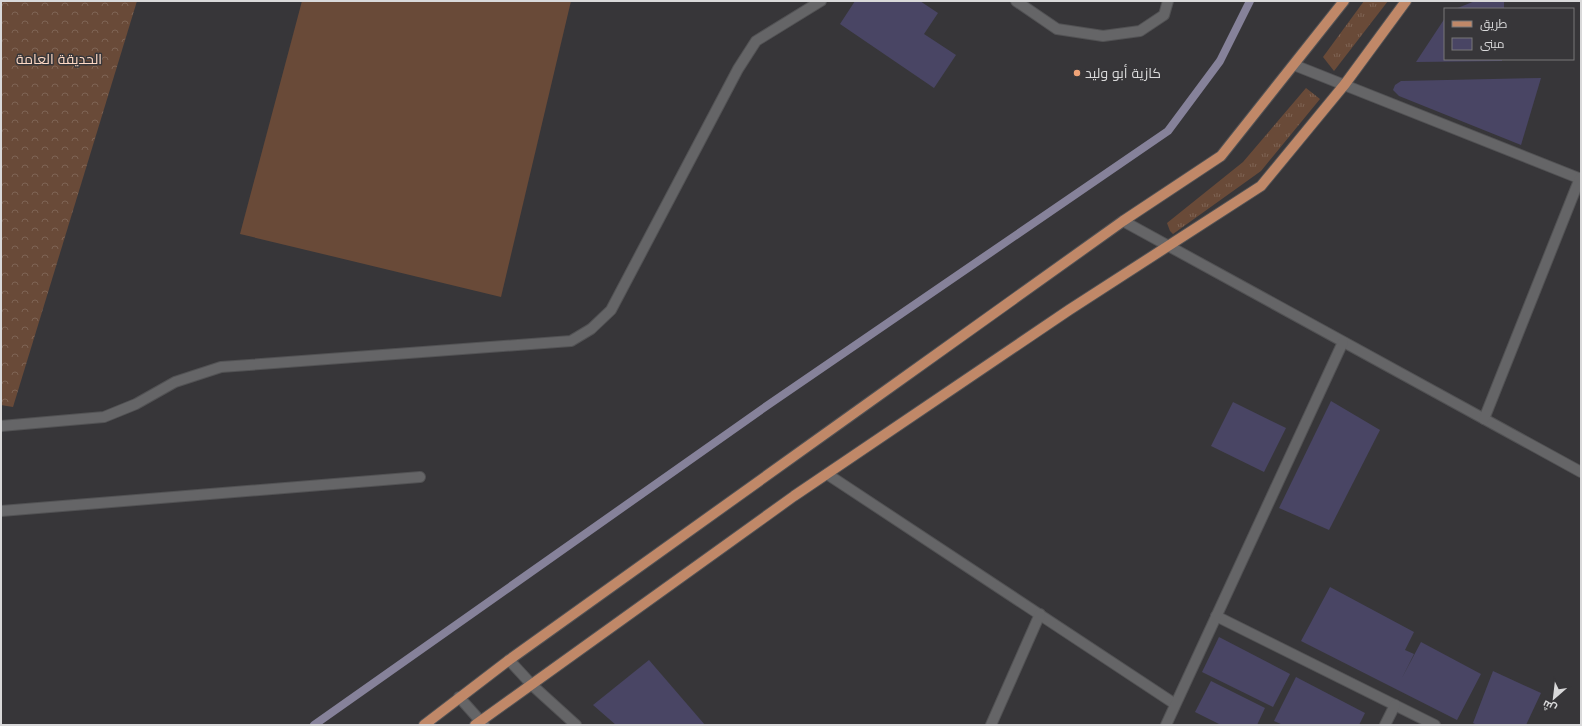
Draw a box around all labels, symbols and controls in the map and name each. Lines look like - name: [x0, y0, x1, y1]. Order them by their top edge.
- legend: [1444, 8, 1574, 60]
- text: طريق: [1480, 16, 1508, 31]
- text: مبنى: [1480, 36, 1505, 51]
- park label: الحديقة العامة: [16, 50, 102, 67]
- place label: كازية أبو وليد: [1085, 64, 1161, 81]
- marker: كازية أبو وليد: [1072, 68, 1082, 78]
- north arrow: [1534, 678, 1574, 718]
- text: ش: [1540, 697, 1559, 716]

